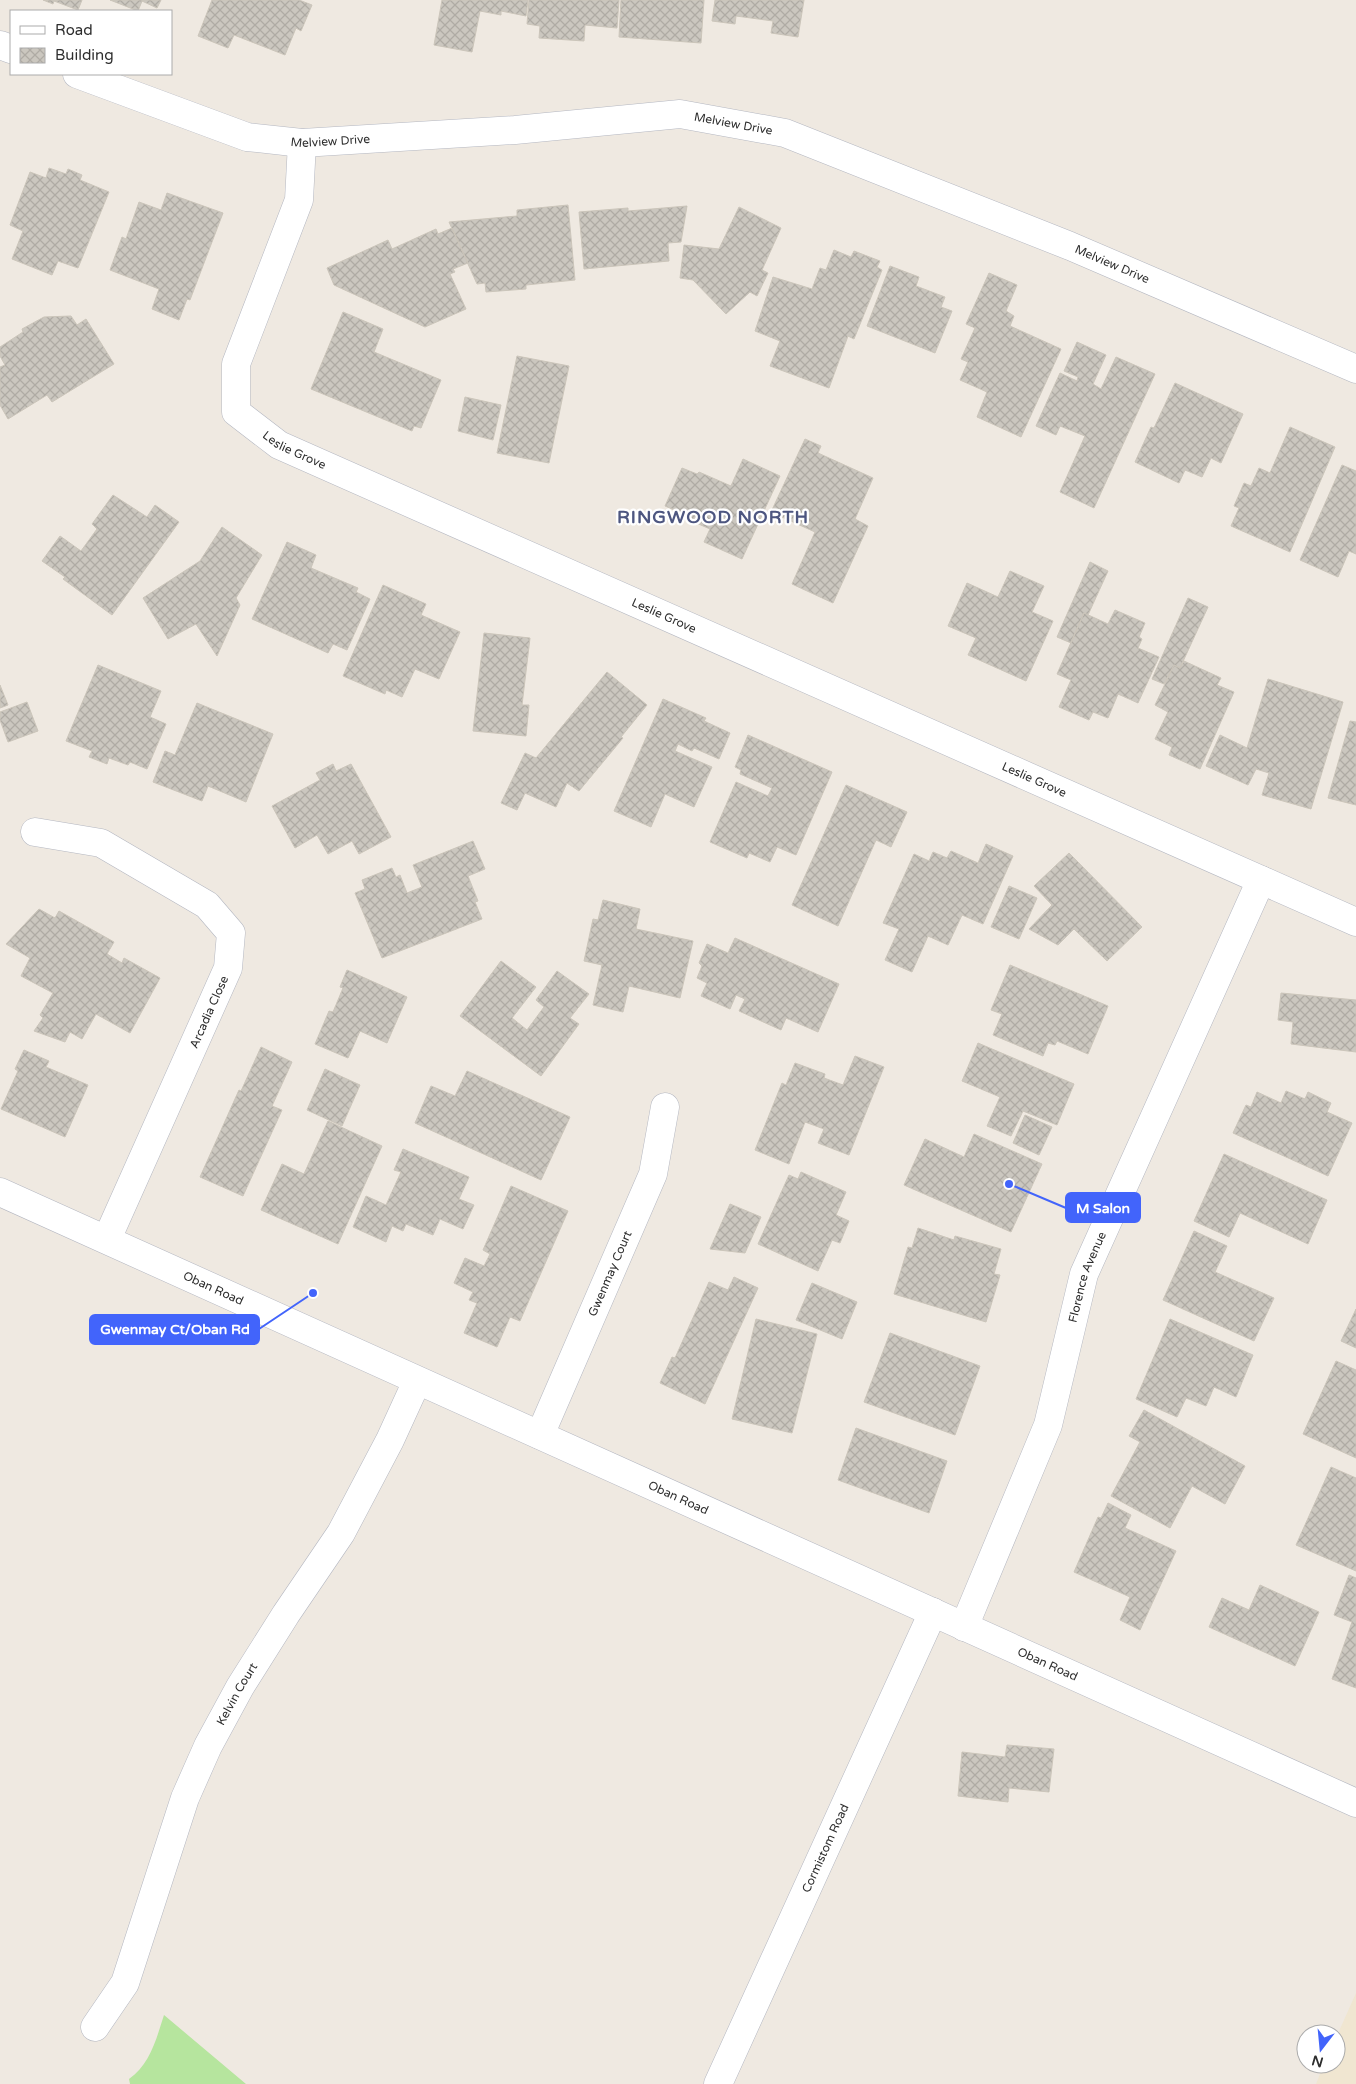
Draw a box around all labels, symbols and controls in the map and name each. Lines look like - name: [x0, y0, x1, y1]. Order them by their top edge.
- legend: [10, 10, 172, 75]
- text: Road: [55, 21, 93, 39]
- text: Building: [55, 46, 114, 64]
- street label: Melview Drive: [693, 110, 774, 138]
- street label: Melview Drive: [290, 132, 371, 150]
- street label: Melview Drive: [1073, 242, 1152, 286]
- street label: Leslie Grove: [260, 428, 328, 472]
- district label: RINGWOOD NORTH: [617, 506, 809, 528]
- street label: Leslie Grove: [629, 595, 699, 636]
- street label: Leslie Grove: [1000, 759, 1069, 800]
- street label: Arcadia Close: [187, 973, 231, 1050]
- callout: M Salon: [1066, 1193, 1140, 1222]
- text: M Salon: [1076, 1200, 1130, 1217]
- street label: Gwenmay Court: [585, 1228, 635, 1318]
- street label: Florence Avenue: [1066, 1229, 1109, 1324]
- street label: Oban Road: [181, 1268, 246, 1308]
- callout: Gwenmay Ct/Oban Rd: [90, 1315, 259, 1344]
- text: Gwenmay Ct/Oban Rd: [100, 1321, 250, 1338]
- street label: Oban Road: [646, 1478, 711, 1517]
- street label: Oban Road: [1015, 1644, 1080, 1684]
- street label: Kelvin Court: [214, 1660, 261, 1728]
- street label: Cormistom Road: [799, 1802, 852, 1895]
- north arrow: [1296, 2024, 1346, 2074]
- text: N: [1310, 2051, 1325, 2071]

